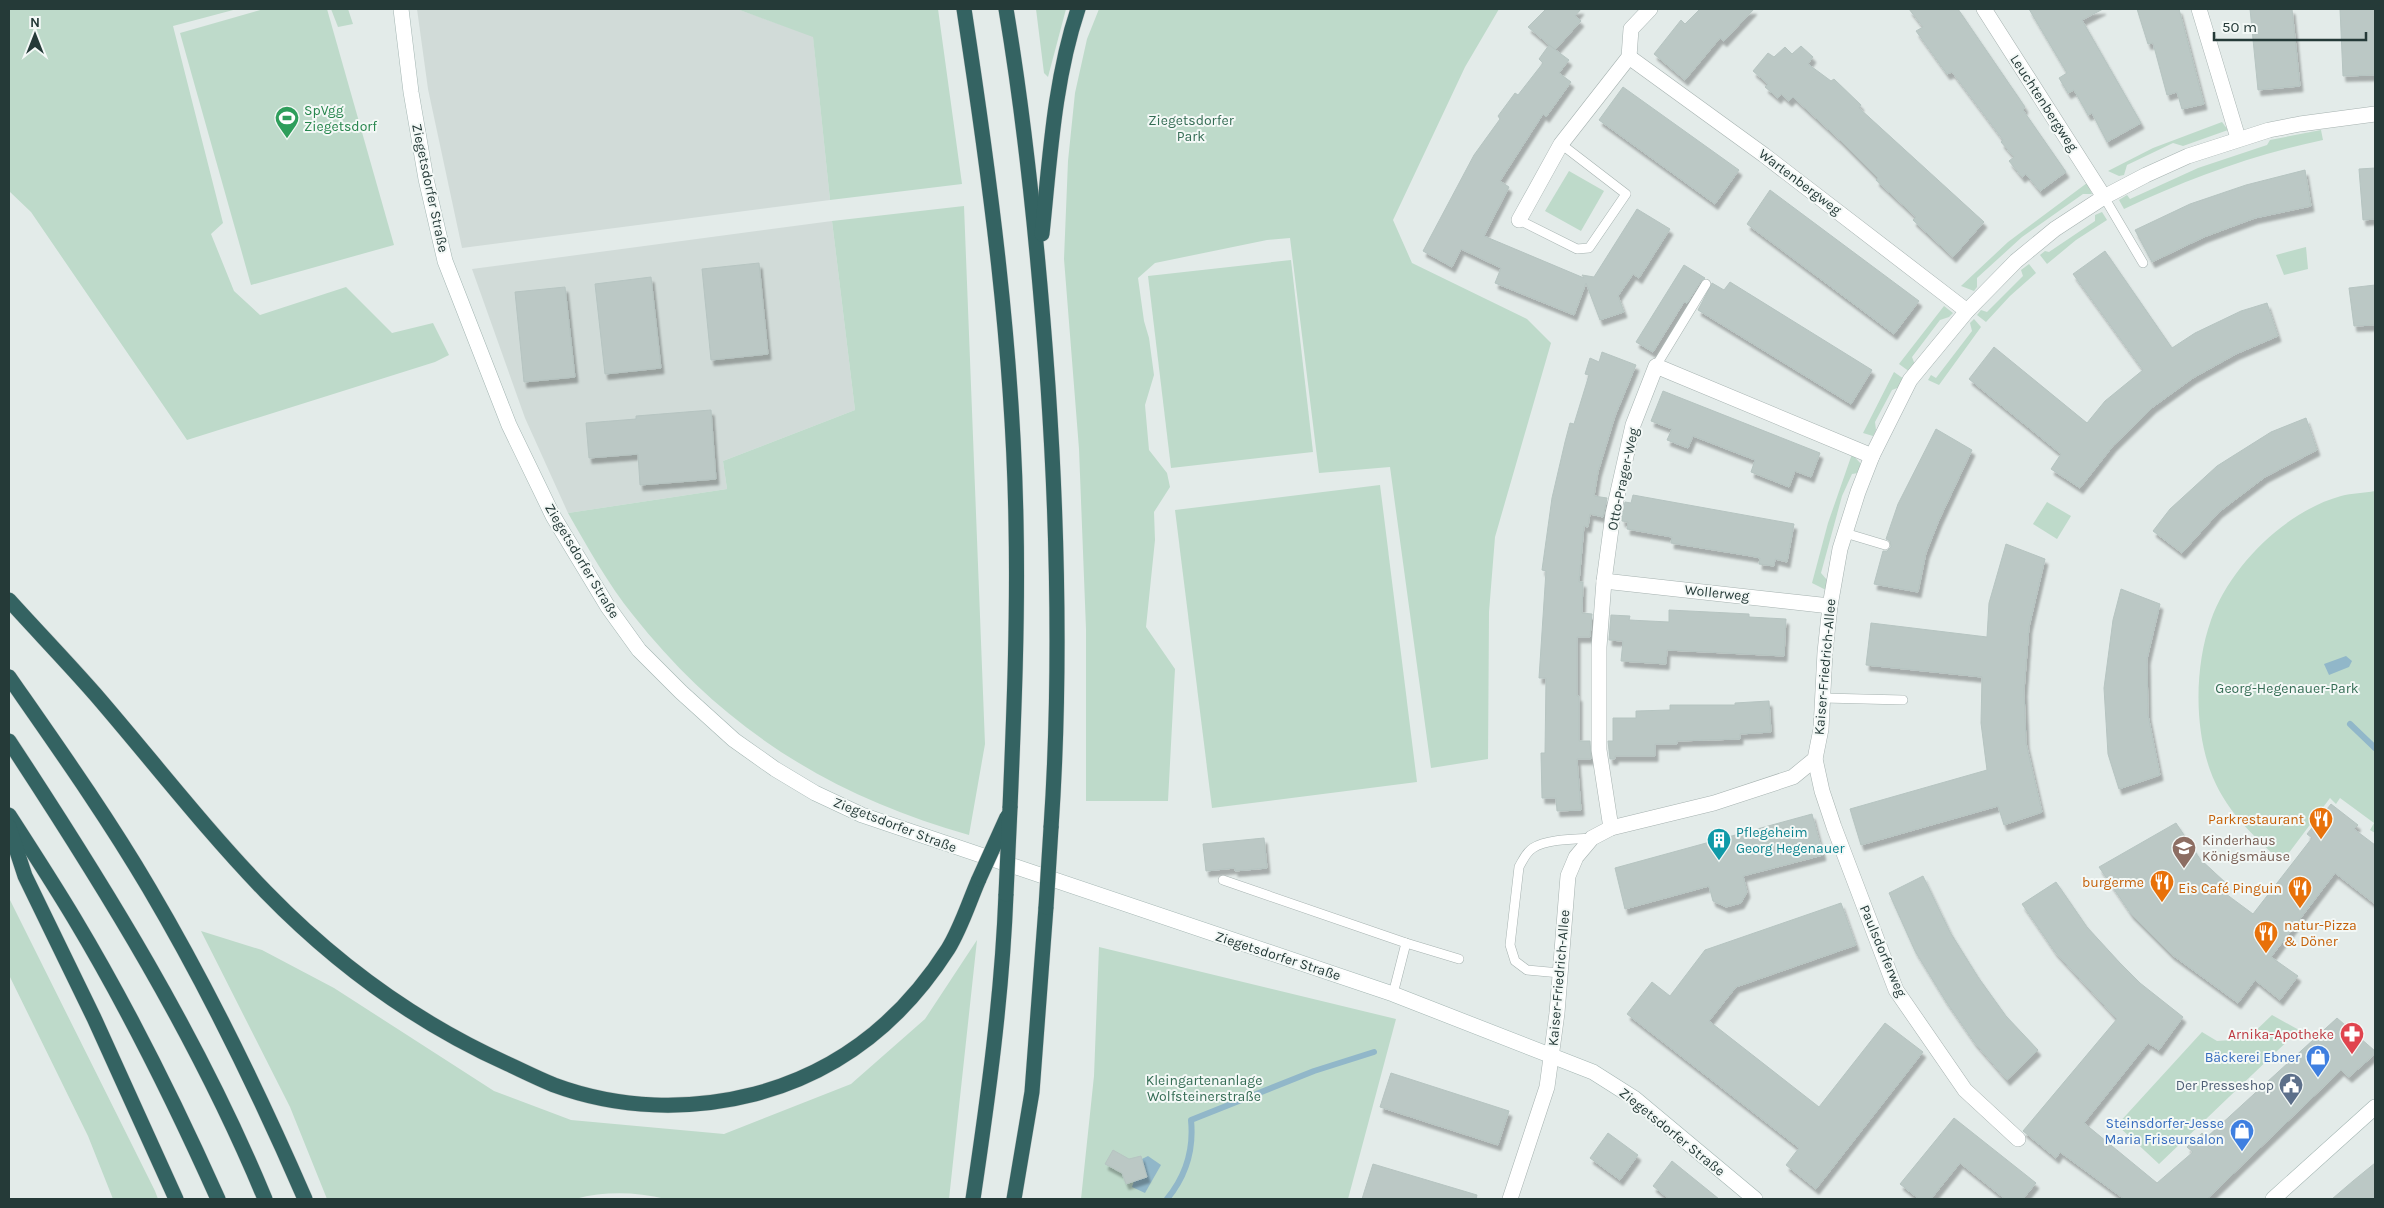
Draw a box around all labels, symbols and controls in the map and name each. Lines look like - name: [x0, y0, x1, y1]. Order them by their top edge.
- north arrow: [10, 10, 60, 60]
- scale bar: [2214, 10, 2366, 42]
- text: N: [30, 14, 40, 31]
- text: 50 m: [2222, 18, 2257, 36]
- street label: Leuchtenbergweg: [2006, 51, 2082, 155]
- place label: SpVgg Ziegetsdorf: [304, 102, 377, 135]
- sports icon: SpVgg Ziegetsdorf: [274, 105, 300, 139]
- park label: Ziegetsdorfer Park: [1148, 112, 1235, 145]
- street label: Ziegetsdorfer Straße: [408, 122, 452, 254]
- street label: Wartenbergweg: [1755, 145, 1845, 219]
- street label: Otto-Prager-Weg: [1604, 426, 1642, 532]
- street label: Ziegetsdorfer Straße: [541, 500, 623, 622]
- street label: Wollerweg: [1684, 581, 1750, 605]
- street label: Kaiser-Friedrich-Allee: [1811, 598, 1839, 736]
- park label: Georg-Hegenauer-Park: [2215, 680, 2359, 697]
- street label: Ziegetsdorfer Straße: [831, 794, 959, 856]
- restaurant icon: Parkrestaurant: [2308, 806, 2334, 840]
- place label: Parkrestaurant: [2208, 811, 2304, 828]
- place label: Pflegeheim Georg Hegenauer: [1736, 824, 1845, 857]
- building icon: Pflegeheim Georg Hegenauer: [1706, 827, 1732, 861]
- place label: Kinderhaus Königsmäuse: [2202, 832, 2290, 865]
- school or university icon: Kinderhaus Königsmäuse: [2171, 835, 2197, 869]
- restaurant icon: burgerme: [2149, 869, 2175, 903]
- place label: burgerme: [2082, 874, 2144, 891]
- restaurant icon: Eis Café Pinguin: [2287, 875, 2313, 909]
- place label: Eis Café Pinguin: [2178, 880, 2282, 897]
- street label: Paulsdorferweg: [1856, 902, 1910, 1000]
- street label: Kaiser-Friedrich-Allee: [1545, 909, 1573, 1047]
- place label: natur-Pizza & Döner: [2284, 917, 2357, 950]
- restaurant icon: natur-Pizza & Döner: [2253, 920, 2279, 954]
- street label: Ziegetsdorfer Straße: [1213, 928, 1343, 984]
- pharmacy icon: Arnika-Apotheke: [2339, 1021, 2365, 1055]
- place label: Arnika-Apotheke: [2228, 1026, 2334, 1043]
- shop icon: Bäckerei Ebner: [2305, 1044, 2331, 1078]
- place label: Bäckerei Ebner: [2205, 1049, 2301, 1066]
- park label: Kleingartenanlage Wolfsteinerstraße: [1146, 1072, 1262, 1105]
- public building icon: Der Presseshop: [2278, 1072, 2304, 1106]
- place label: Der Presseshop: [2176, 1077, 2274, 1094]
- street label: Ziegetsdorfer Straße: [1616, 1084, 1728, 1180]
- place label: Steinsdorfer-Jesse Maria Friseursalon: [2104, 1115, 2224, 1148]
- shop icon: Steinsdorfer-Jesse Maria Friseursalon: [2229, 1118, 2255, 1152]

